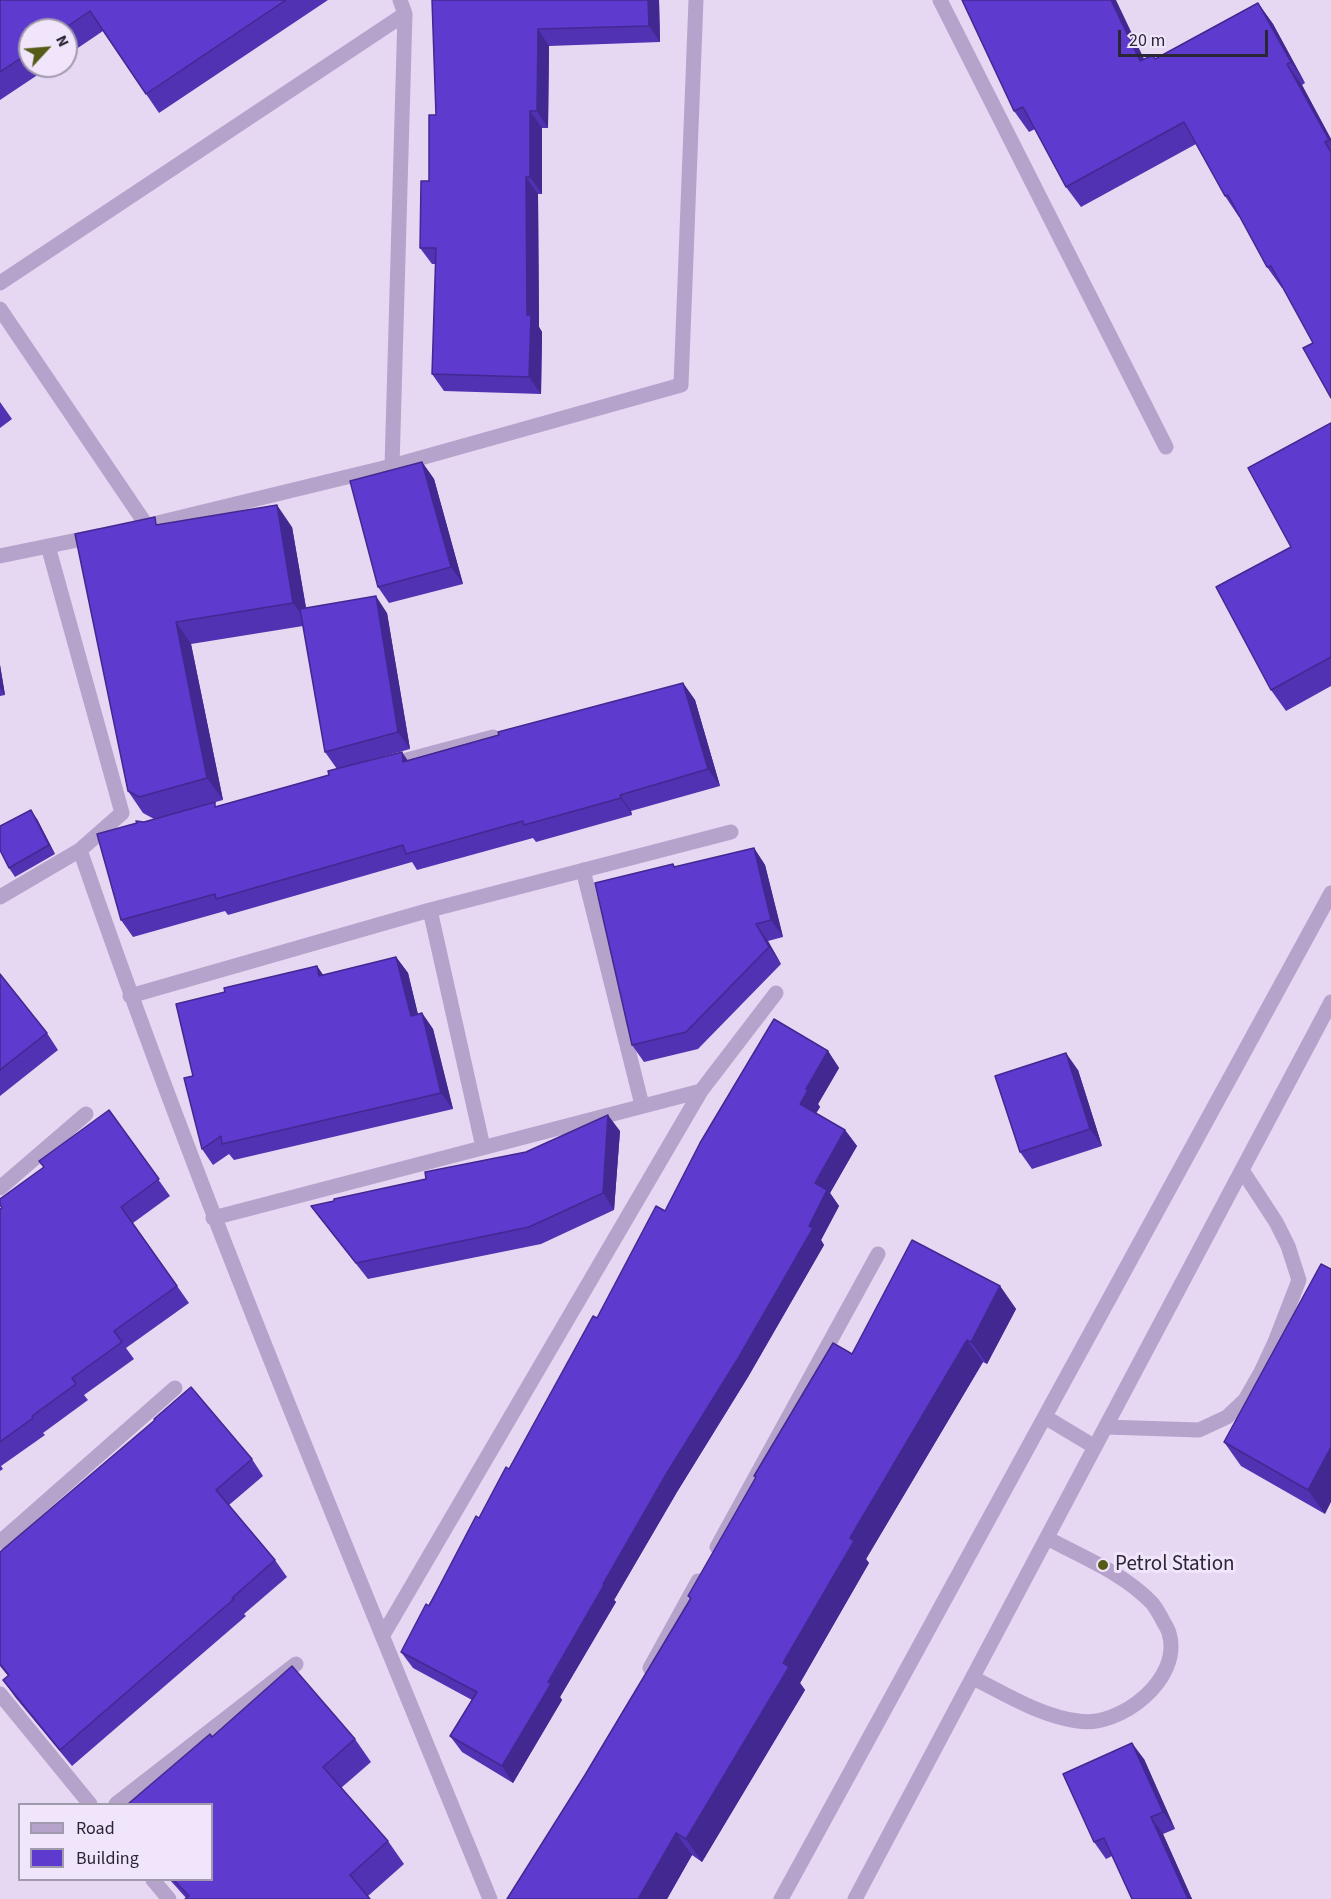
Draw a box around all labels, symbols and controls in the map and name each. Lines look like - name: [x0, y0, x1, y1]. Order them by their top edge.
- north arrow: [18, 18, 78, 78]
- scale bar: [1121, 18, 1271, 56]
- text: 20 m: [1129, 28, 1165, 53]
- text: N: [50, 31, 75, 51]
- place label: Petrol Station: [1115, 1552, 1235, 1578]
- marker: Petrol Station: [1096, 1558, 1110, 1572]
- legend: [18, 1803, 213, 1881]
- text: Road: [76, 1816, 115, 1841]
- text: Building: [76, 1846, 139, 1871]

